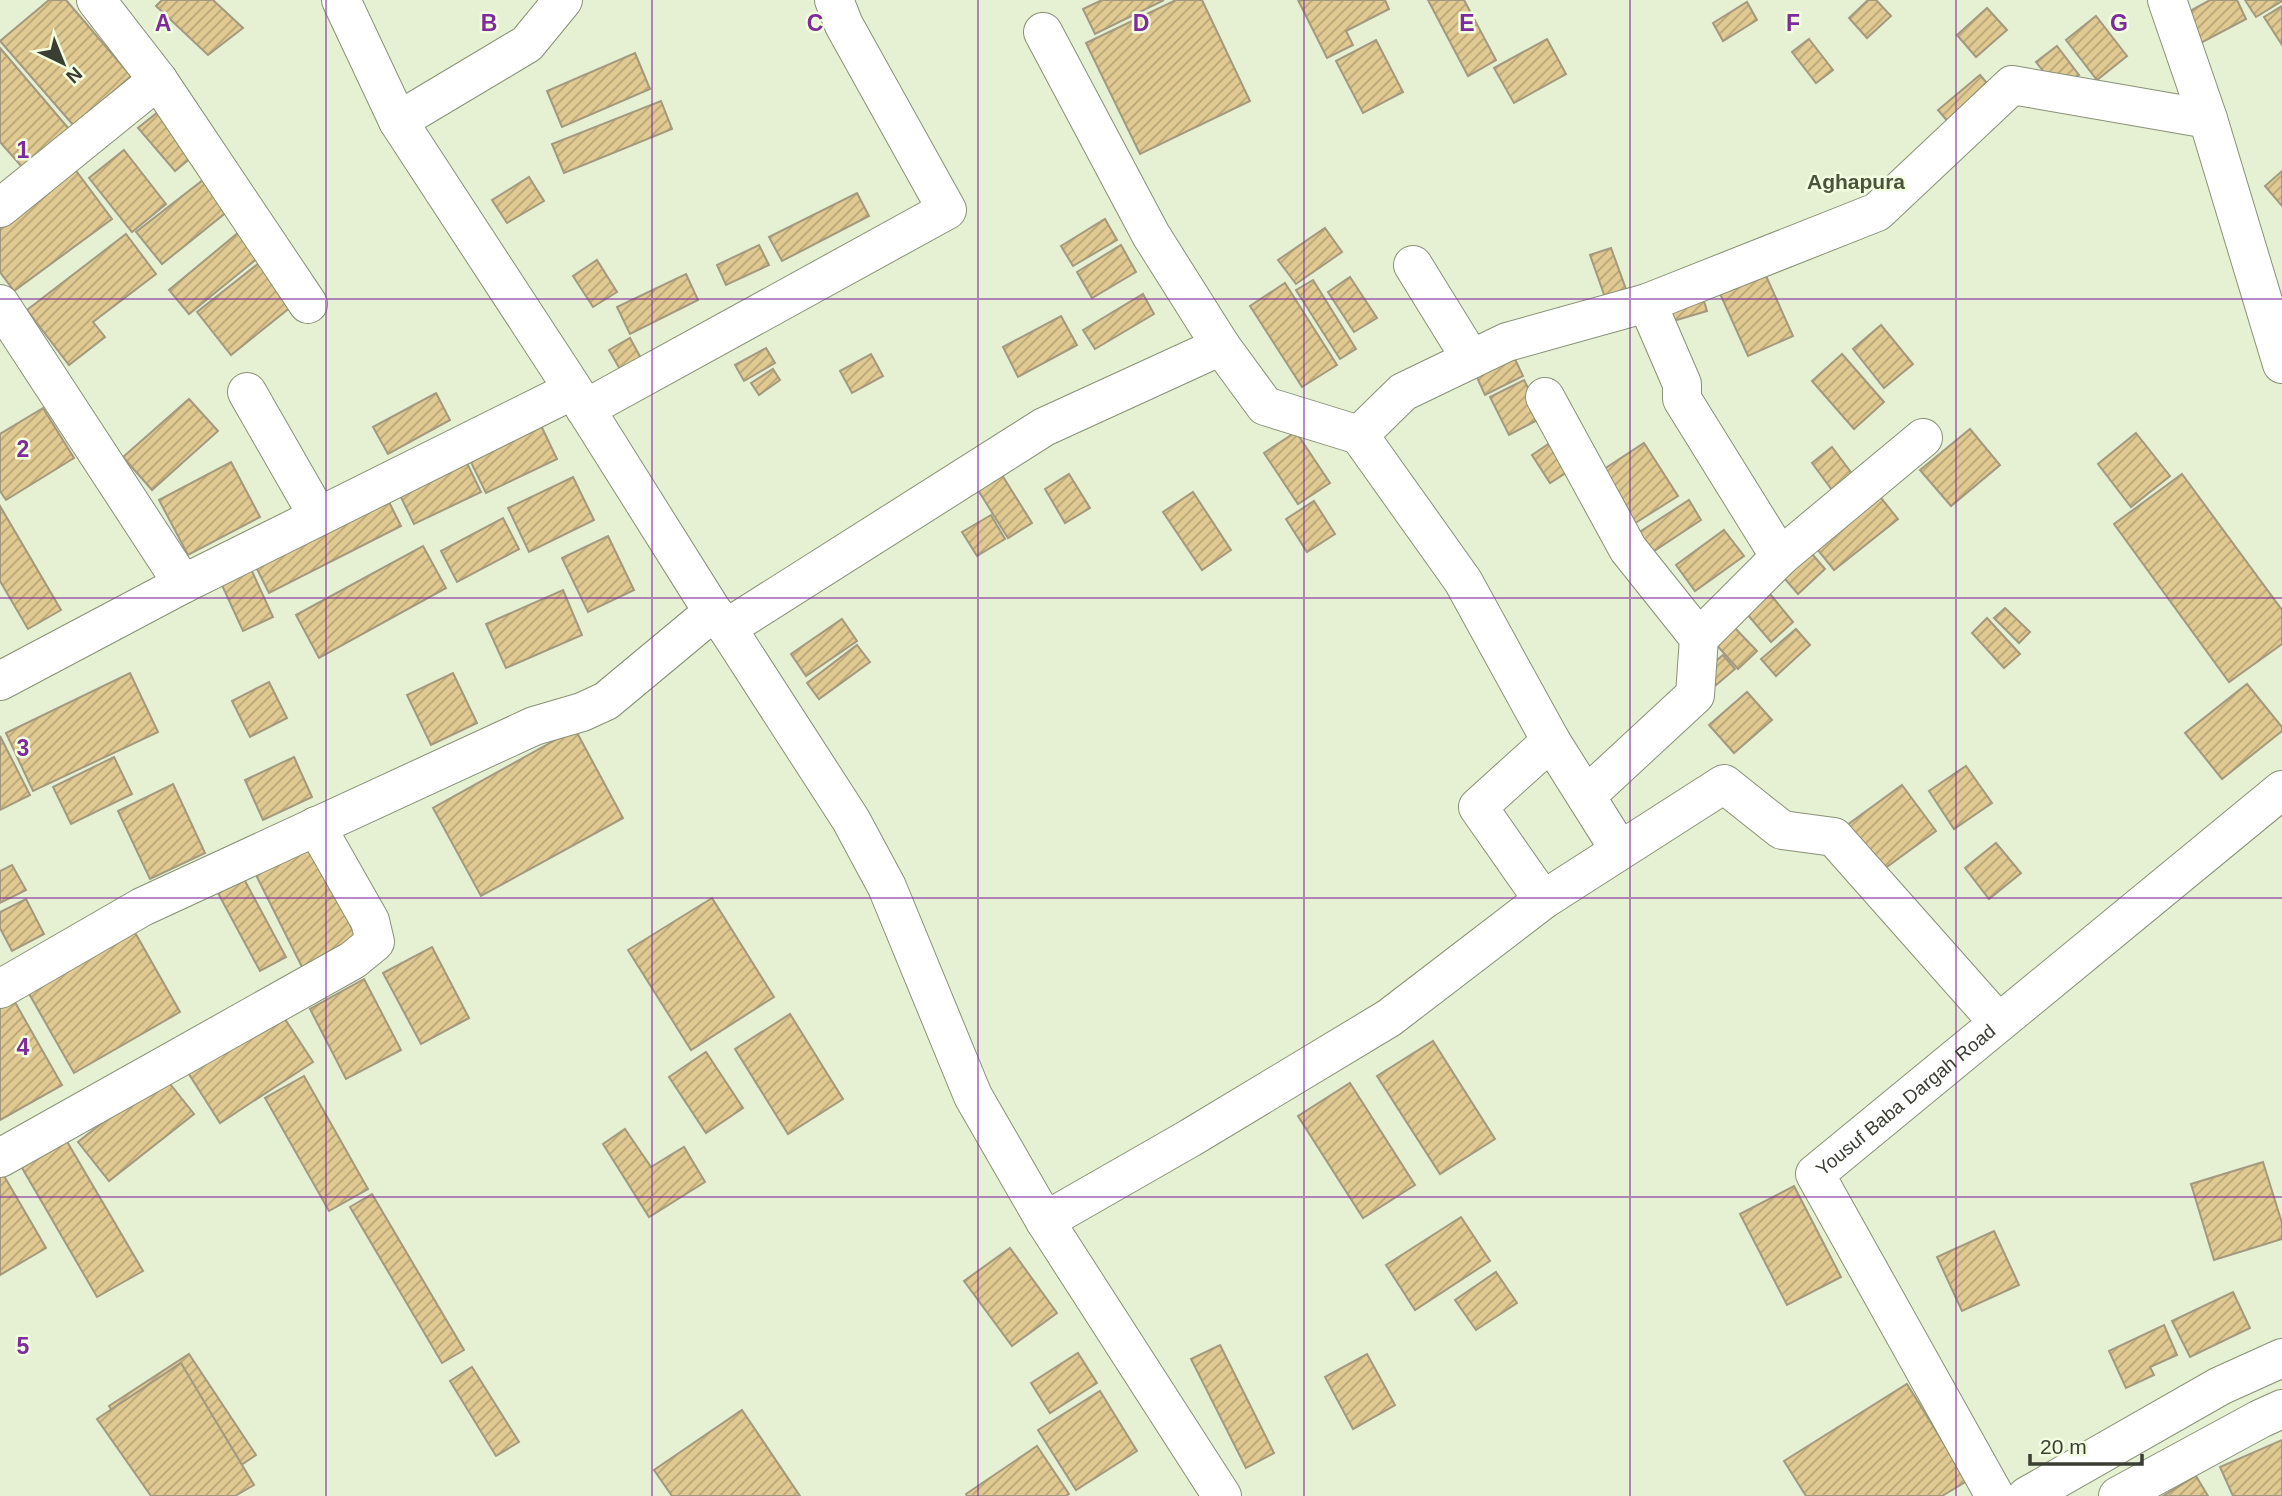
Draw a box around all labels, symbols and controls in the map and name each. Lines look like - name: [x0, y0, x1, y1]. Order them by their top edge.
- text: A: [155, 10, 171, 36]
- text: B: [481, 10, 497, 36]
- text: C: [807, 10, 823, 36]
- text: D: [1133, 10, 1149, 36]
- text: E: [1459, 10, 1475, 36]
- text: F: [1786, 10, 1800, 36]
- text: G: [2110, 10, 2128, 36]
- north arrow: [28, 28, 98, 98]
- text: N: [62, 63, 86, 87]
- text: 1: [17, 137, 30, 163]
- district label: Aghapura: [1807, 170, 1905, 193]
- text: 2: [17, 436, 29, 462]
- text: 3: [17, 735, 29, 761]
- street label: Yousuf Baba Dargah Road: [1812, 1020, 2000, 1180]
- text: 4: [17, 1034, 30, 1060]
- text: 5: [17, 1333, 30, 1359]
- scale bar: [2030, 1422, 2142, 1466]
- text: 20 m: [2040, 1435, 2087, 1458]

